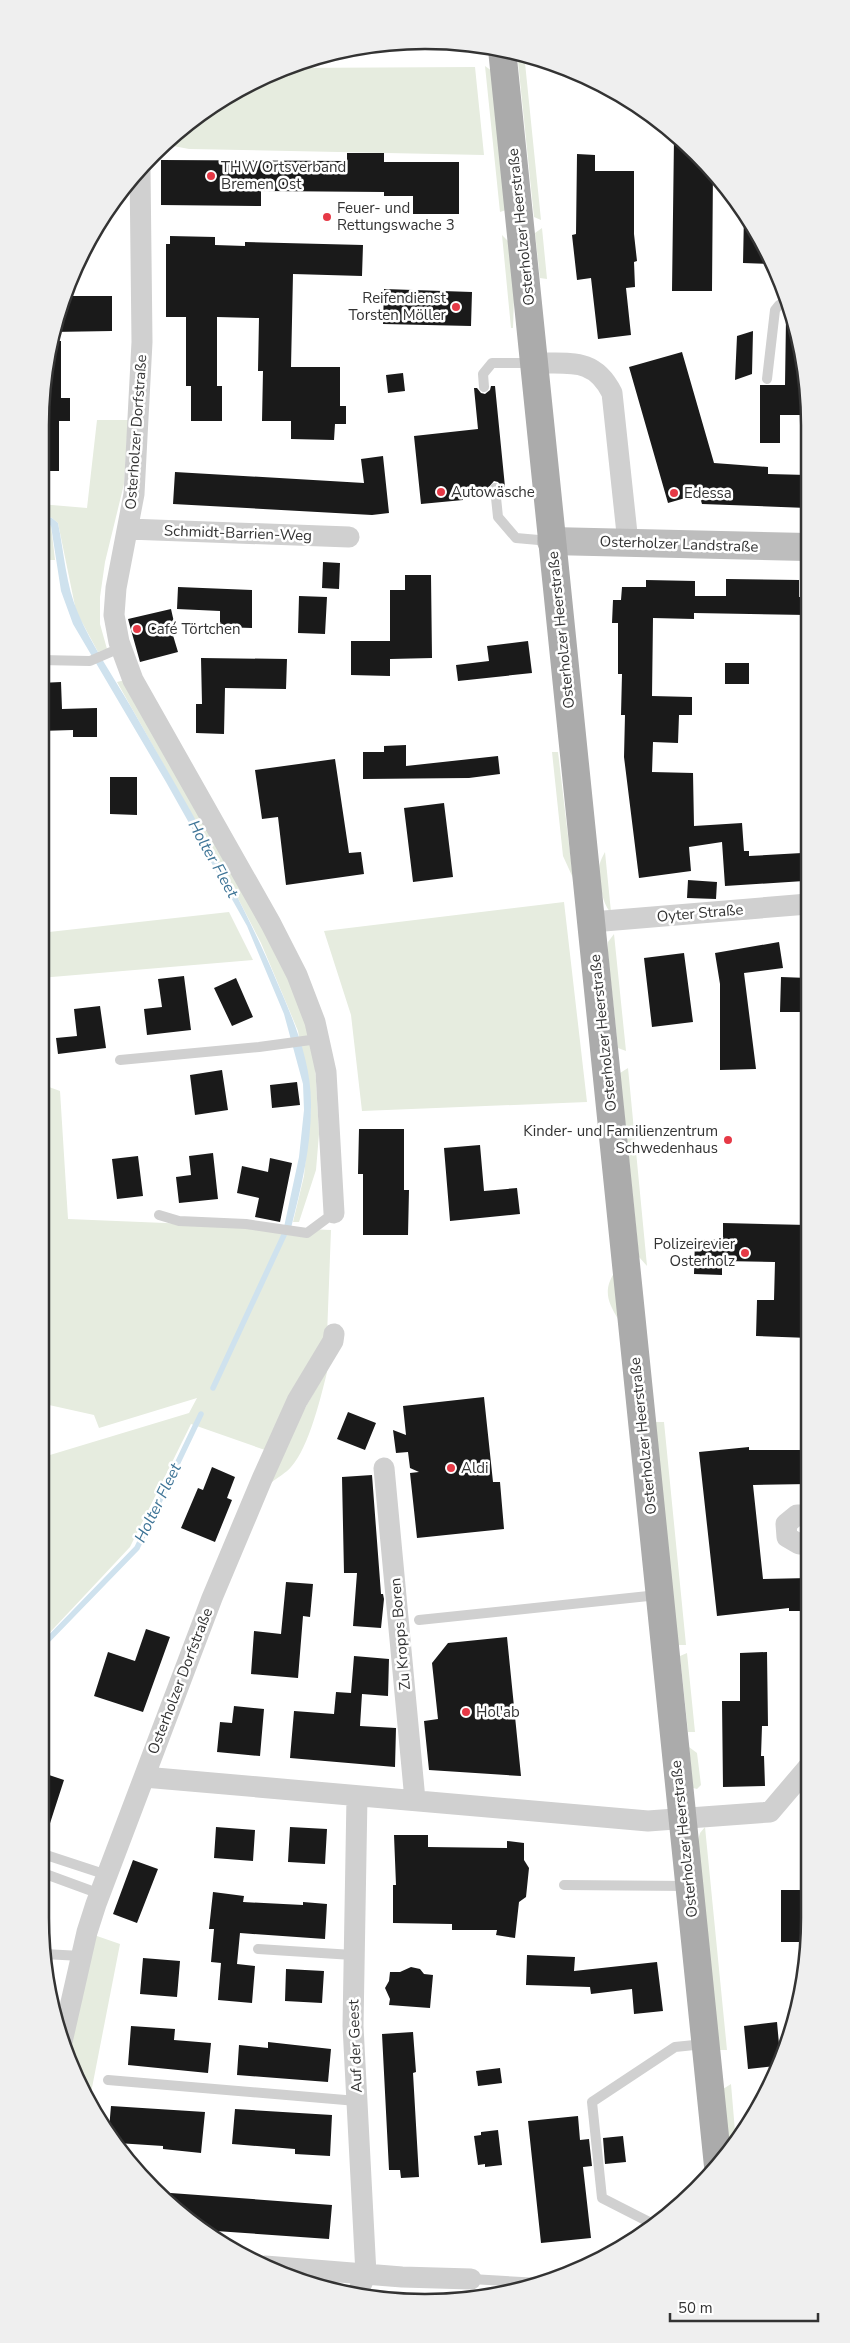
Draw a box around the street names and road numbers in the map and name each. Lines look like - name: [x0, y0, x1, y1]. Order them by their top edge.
- street label: Osterholzer Heerstraße: [503, 147, 539, 307]
- street label: Osterholzer Dorfstraße: [121, 354, 151, 510]
- street label: Schmidt-Barrien-Weg: [164, 520, 312, 546]
- street label: Osterholzer Landstraße: [599, 531, 759, 557]
- street label: Osterholzer Heerstraße: [543, 550, 579, 710]
- street label: Oyter Straße: [656, 899, 744, 927]
- street label: Osterholzer Heerstraße: [585, 953, 621, 1113]
- street label: Osterholzer Heerstraße: [625, 1356, 661, 1516]
- street label: Zu Kropps Boren: [385, 1577, 415, 1691]
- street label: Osterholzer Dorfstraße: [143, 1605, 217, 1757]
- street label: Osterholzer Heerstraße: [666, 1759, 702, 1919]
- street label: Auf der Geest: [343, 1998, 367, 2093]

